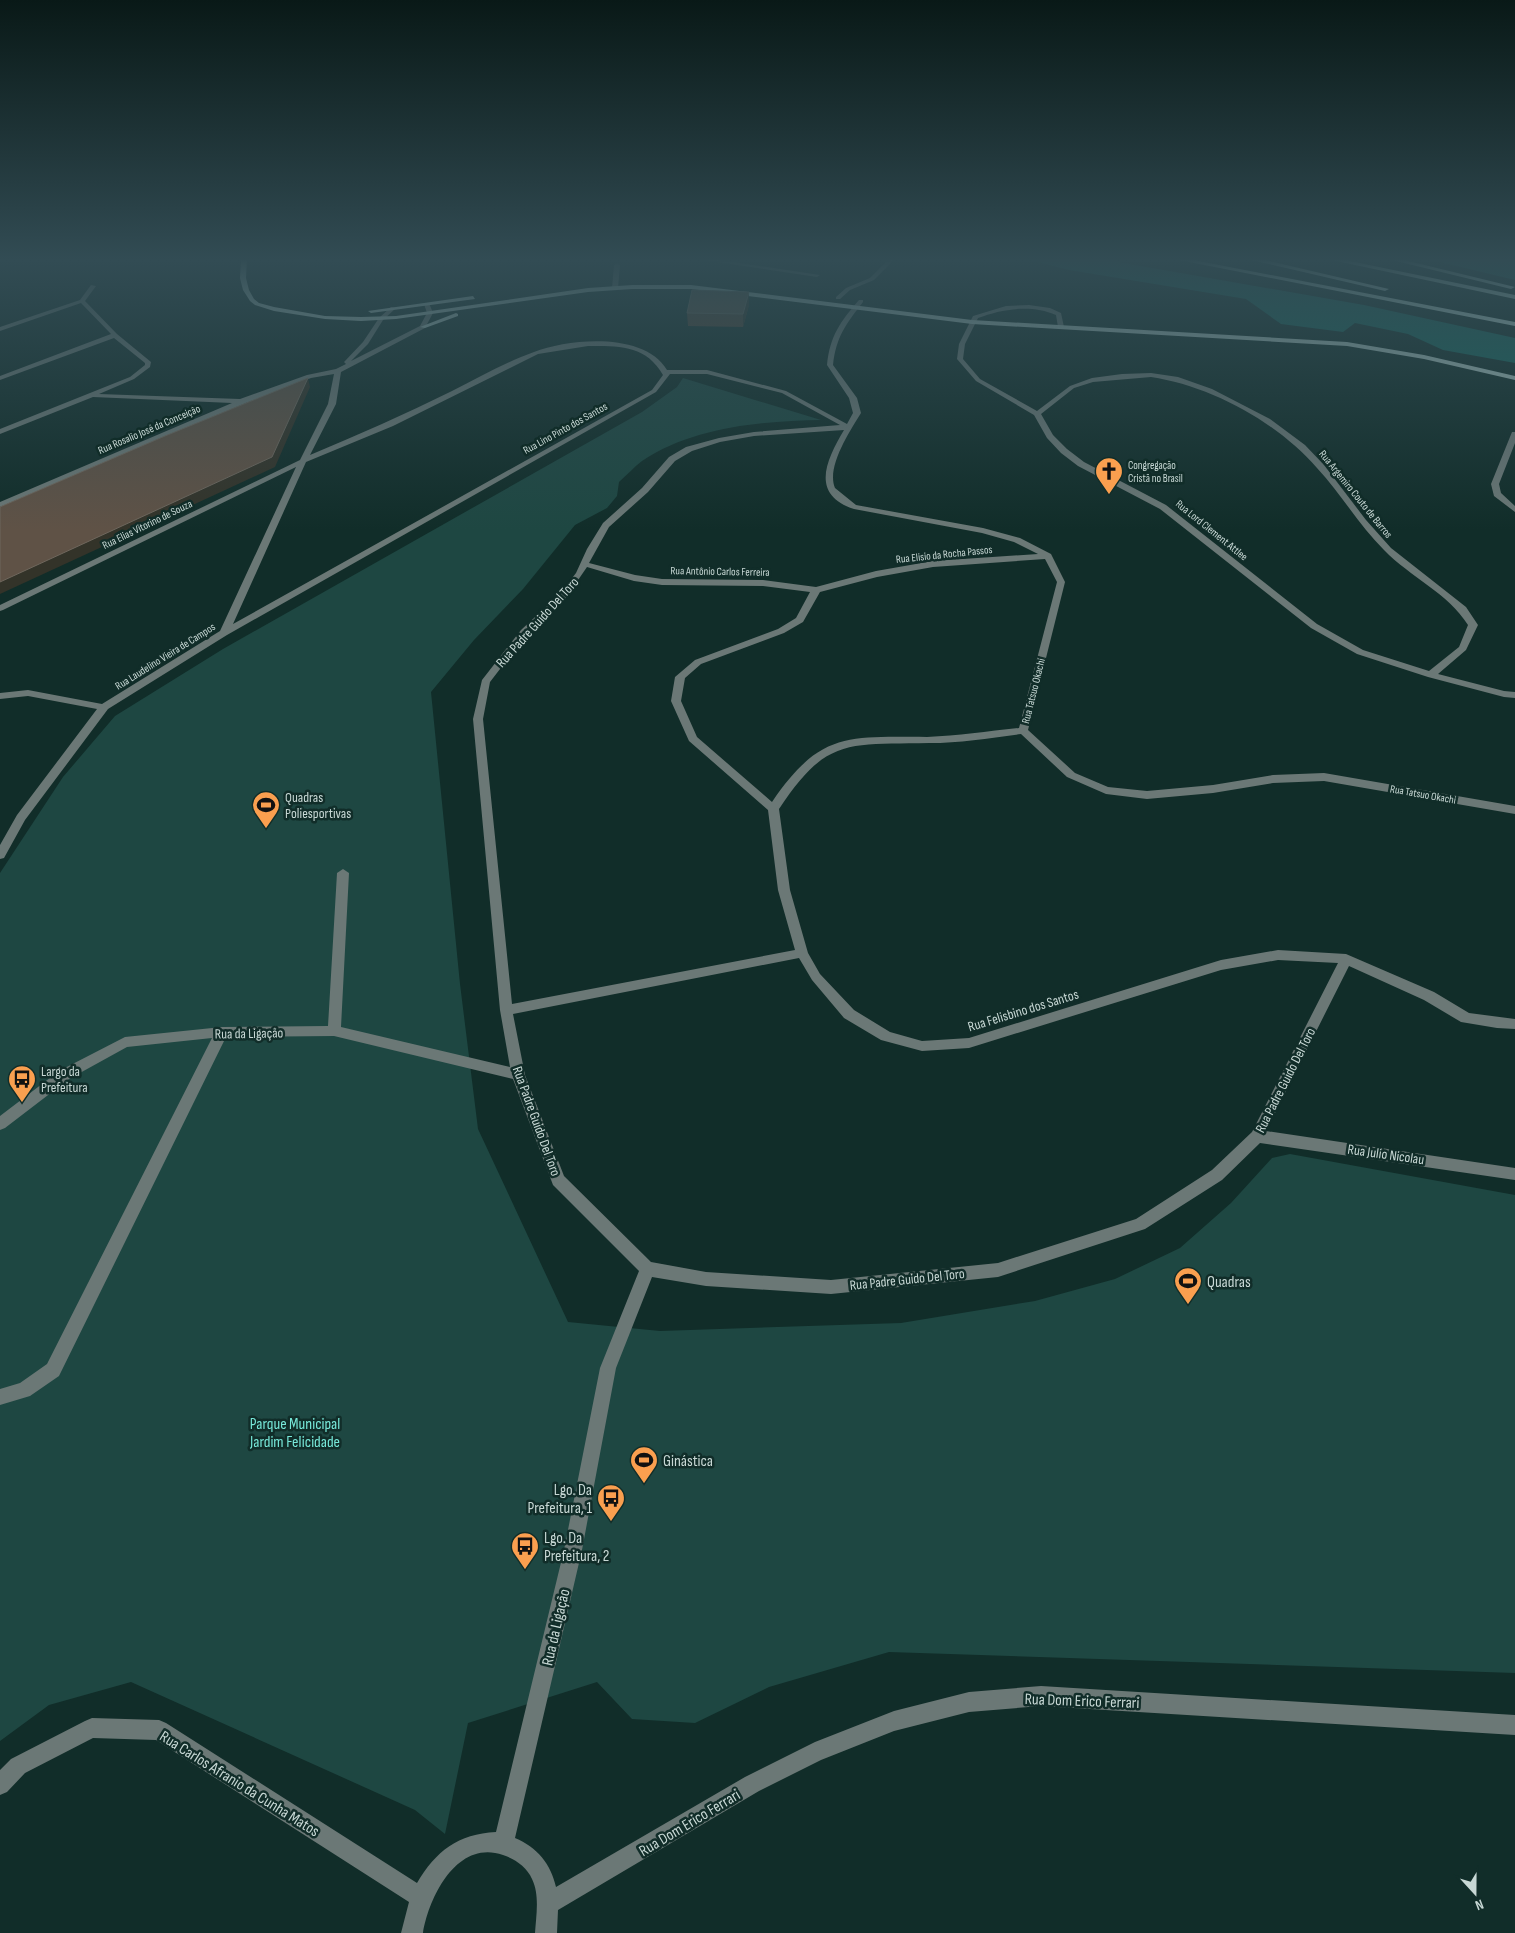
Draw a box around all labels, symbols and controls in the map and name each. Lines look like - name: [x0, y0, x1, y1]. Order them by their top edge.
- street label: Rua Lino Pinto dos Santos: [521, 400, 610, 457]
- street label: Rua Rosalio José da Conceição: [96, 402, 203, 457]
- street label: Rua Argemiro Couto de Barros: [1316, 448, 1395, 541]
- church icon: Congregação Cristã no Brasil: [1094, 456, 1124, 495]
- place label: Congregação Cristã no Brasil: [1128, 459, 1183, 485]
- street label: Rua Elias Vitorino de Souza: [100, 497, 194, 552]
- street label: Rua Lord Clement Attlee: [1173, 497, 1250, 563]
- street label: Rua Elisio da Rocha Passos: [895, 543, 993, 566]
- street label: Rua Antônio Carlos Ferreira: [670, 564, 770, 579]
- street label: Rua Padre Guido Del Toro: [492, 574, 582, 671]
- street label: Rua Laudelino Vieira de Campos: [113, 620, 218, 693]
- street label: Rua Tatsuo Okachi: [1019, 657, 1048, 725]
- street label: Rua Tatsuo Okachi: [1389, 782, 1457, 807]
- place label: Quadras Poliesportivas: [285, 789, 351, 822]
- sports icon: Quadras Poliesportivas: [251, 790, 281, 829]
- street label: Rua Felisbino dos Santos: [966, 986, 1081, 1035]
- street label: Rua da Ligação: [215, 1024, 284, 1043]
- street label: Rua Padre Guido Del Toro: [1252, 1025, 1319, 1135]
- place label: Largo da Prefeitura: [41, 1063, 88, 1096]
- bus stop icon: Largo da Prefeitura: [7, 1064, 37, 1103]
- street label: Rua Padre Guido Del Toro: [509, 1064, 564, 1178]
- street label: Rua Julio Nicolau: [1347, 1141, 1425, 1168]
- street label: Rua Padre Guido Del Toro: [849, 1265, 966, 1294]
- sports icon: Quadras: [1173, 1266, 1203, 1305]
- place label: Quadras: [1207, 1273, 1251, 1292]
- park label: Parque Municipal Jardim Felicidade: [249, 1415, 340, 1452]
- sports icon: Ginástica: [629, 1445, 659, 1484]
- place label: Ginástica: [663, 1452, 713, 1471]
- place label: Lgo. Da Prefeitura, 1: [528, 1481, 592, 1518]
- bus stop icon: Lgo. Da Prefeitura, 1: [596, 1483, 626, 1522]
- place label: Lgo. Da Prefeitura, 2: [544, 1529, 609, 1566]
- bus stop icon: Lgo. Da Prefeitura, 2: [510, 1531, 540, 1570]
- street label: Rua da Ligação: [538, 1587, 575, 1668]
- street label: Rua Dom Erico Ferrari: [1024, 1690, 1140, 1713]
- street label: Rua Carlos Afranio da Cunha Matos: [156, 1727, 323, 1841]
- street label: Rua Dom Erico Ferrari: [636, 1786, 744, 1861]
- north arrow: [1450, 1868, 1500, 1918]
- text: N: [1473, 1895, 1486, 1914]

